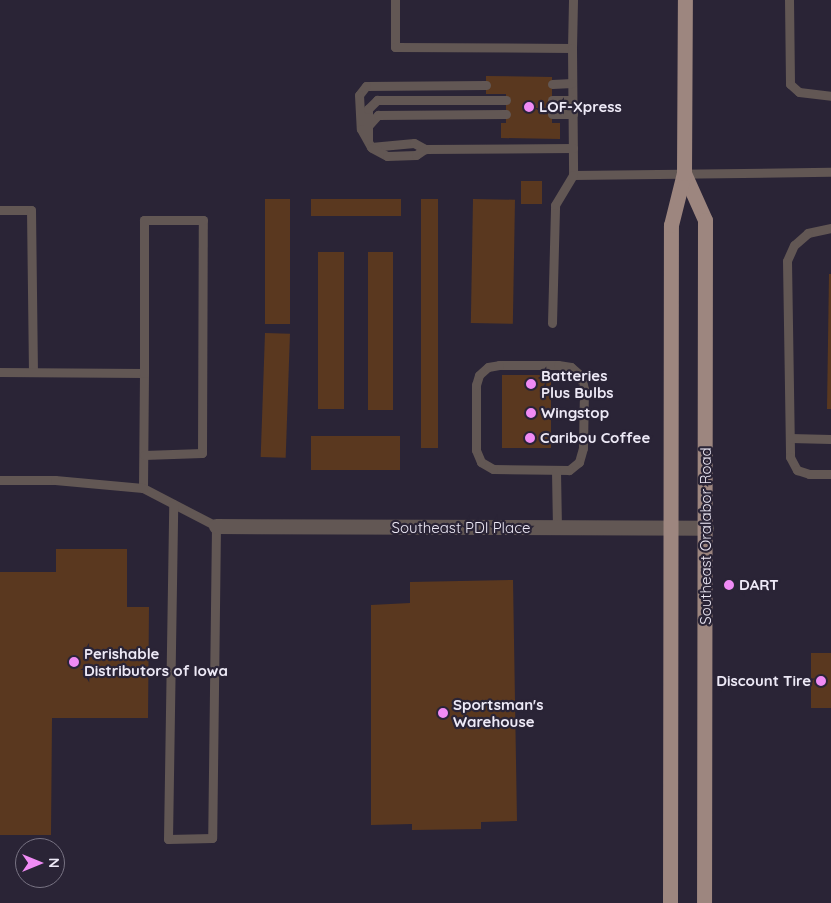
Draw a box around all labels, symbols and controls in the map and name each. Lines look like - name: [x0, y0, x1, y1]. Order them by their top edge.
- place label: LOF-Xpress: [539, 98, 622, 116]
- marker: LOF-Xpress: [523, 101, 535, 113]
- place label: Batteries Plus Bulbs: [541, 366, 614, 401]
- marker: Batteries Plus Bulbs: [525, 378, 537, 390]
- place label: Wingstop: [541, 404, 609, 422]
- marker: Wingstop: [525, 407, 537, 419]
- place label: Caribou Coffee: [540, 429, 650, 447]
- marker: Caribou Coffee: [524, 432, 536, 444]
- street label: Southeast Oralabor Road: [697, 447, 715, 625]
- street label: Southeast PDI Place: [392, 519, 530, 537]
- place label: DART: [739, 576, 779, 594]
- marker: DART: [723, 579, 735, 591]
- place label: Perishable Distributors of Iowa: [84, 644, 228, 679]
- marker: Perishable Distributors of Iowa: [68, 656, 80, 668]
- place label: Discount Tire: [716, 672, 811, 690]
- marker: Discount Tire: [815, 675, 827, 687]
- place label: Sportsman's Warehouse: [453, 695, 544, 730]
- marker: Sportsman's Warehouse: [437, 707, 449, 719]
- north arrow: [15, 838, 65, 888]
- text: N: [45, 858, 63, 868]

